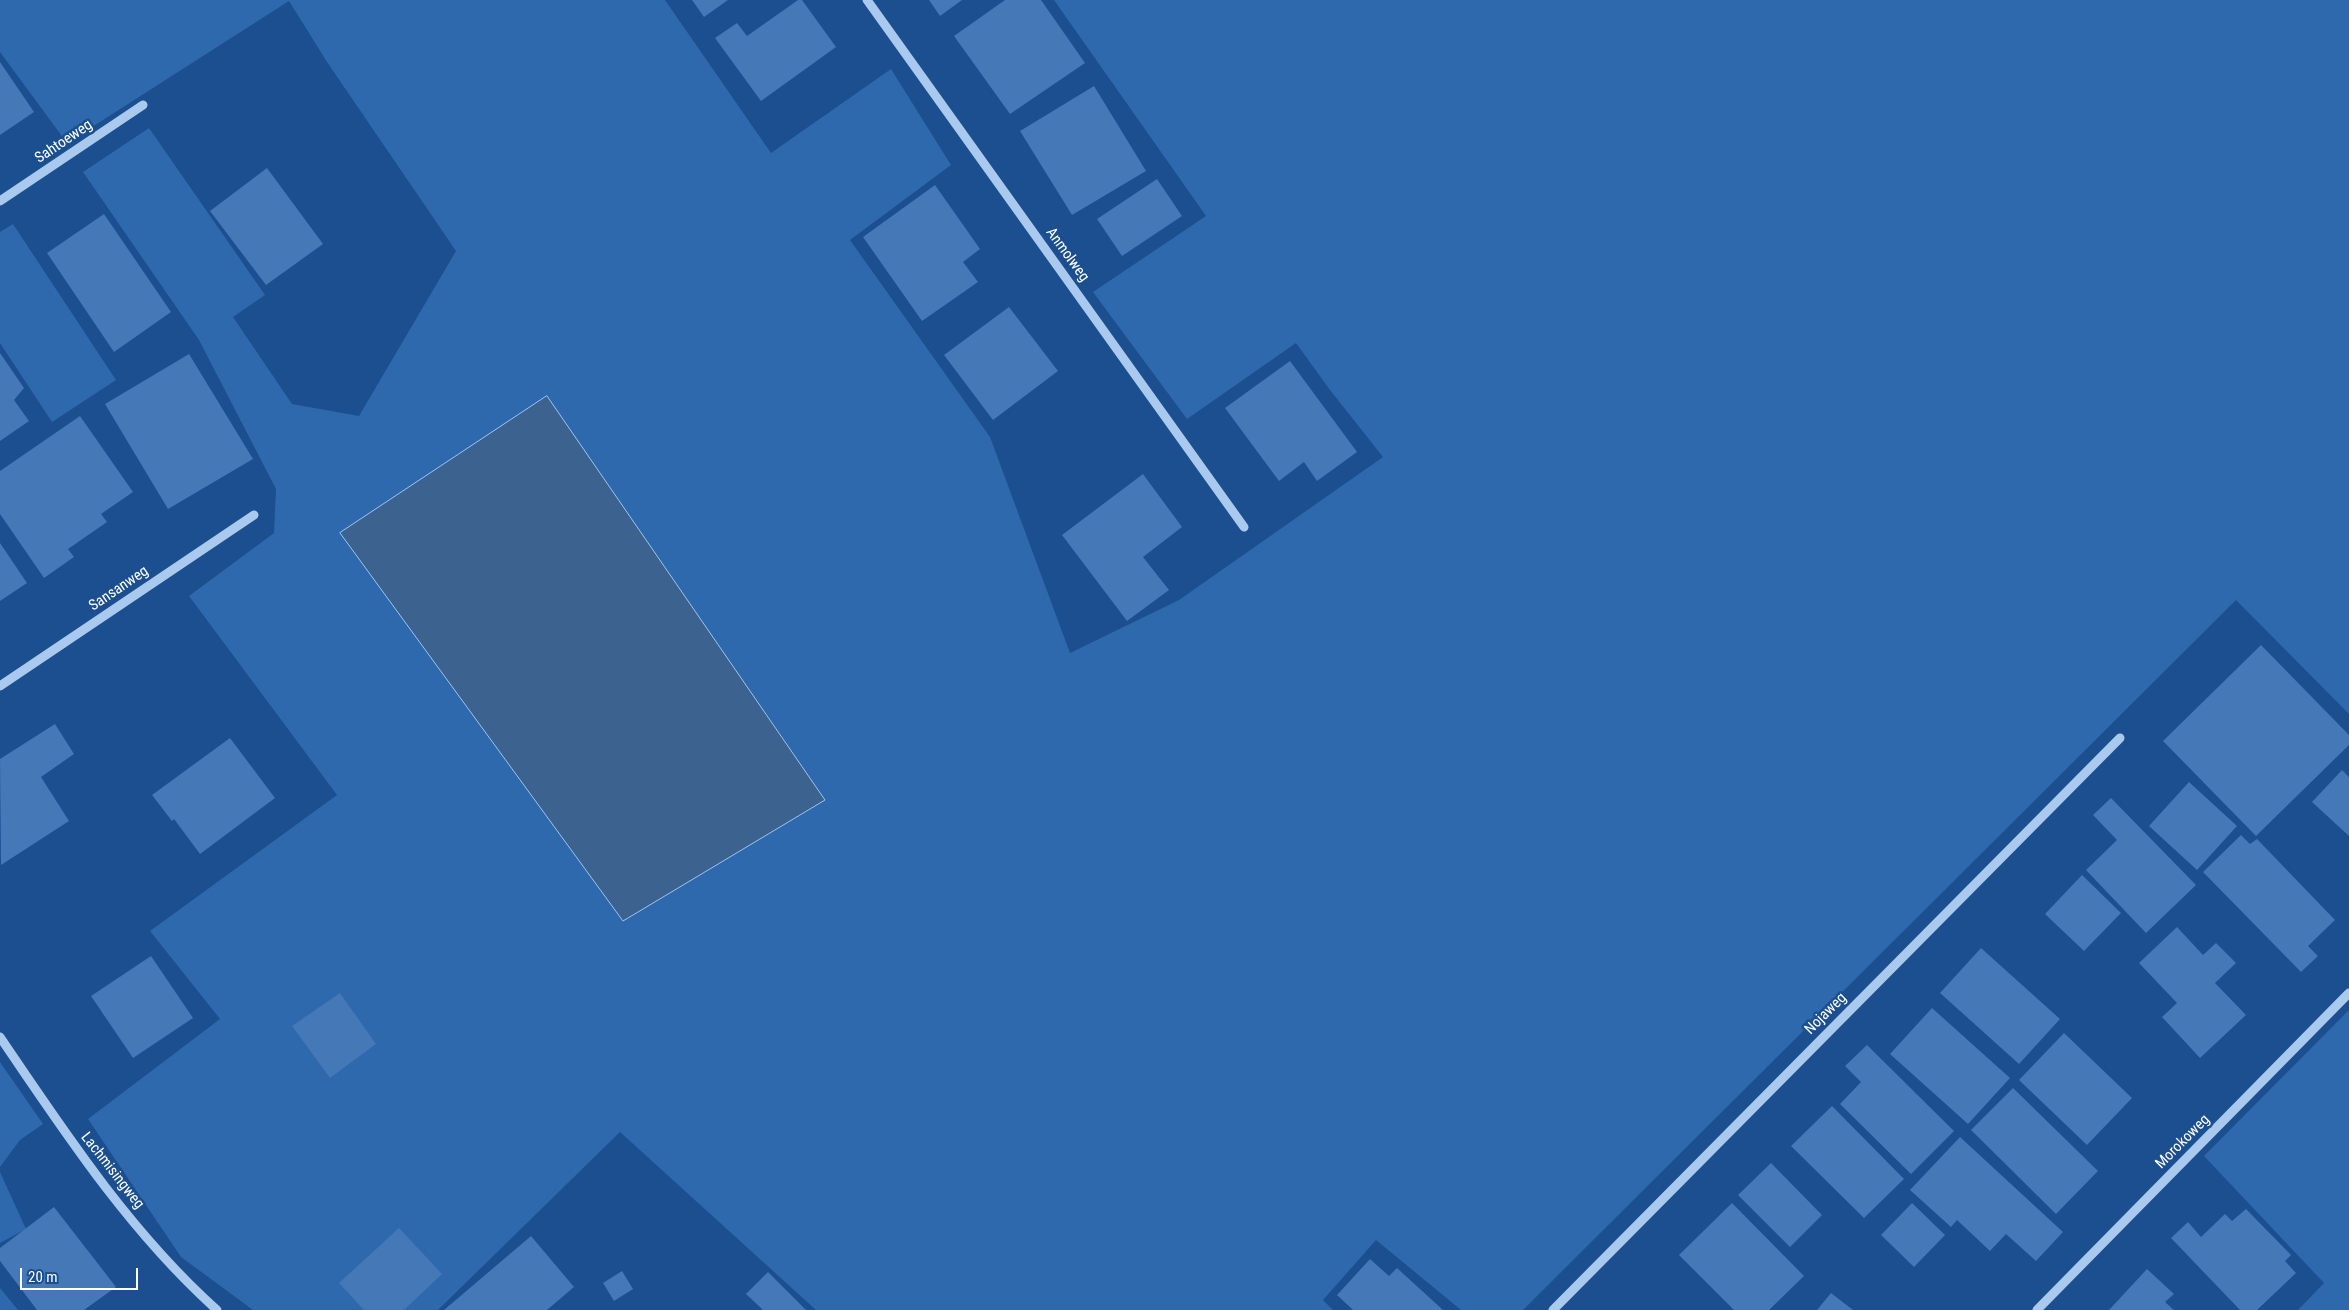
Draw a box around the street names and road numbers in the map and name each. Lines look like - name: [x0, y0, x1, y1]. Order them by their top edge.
- street label: Sahtoeweg: [32, 116, 96, 168]
- street label: Anmolweg: [1041, 224, 1093, 286]
- street label: Sansanweg: [86, 563, 152, 615]
- street label: Nojaweg: [1801, 989, 1851, 1039]
- street label: Morokoweg: [2152, 1111, 2214, 1173]
- street label: Lachmisingweg: [76, 1129, 148, 1213]

